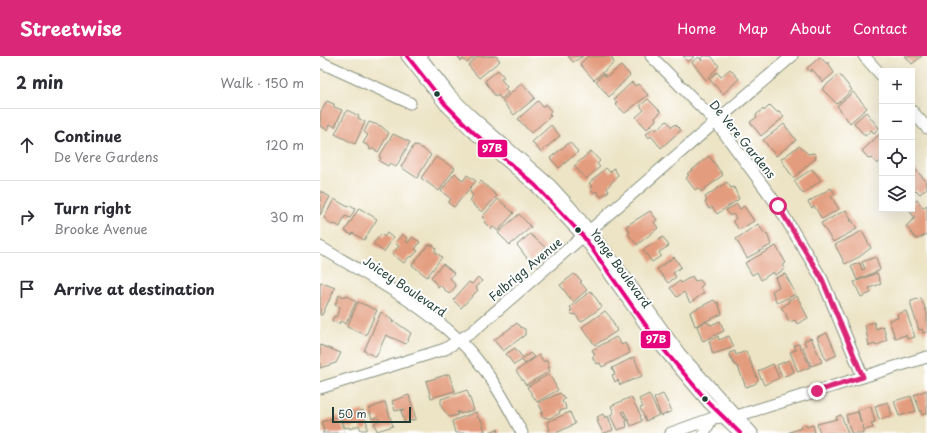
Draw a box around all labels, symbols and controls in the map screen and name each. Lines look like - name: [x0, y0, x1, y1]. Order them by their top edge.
- text: Streetwise: [20, 14, 122, 42]
- text: Home: [677, 18, 716, 39]
- text: Map: [738, 18, 768, 39]
- text: About: [790, 18, 831, 39]
- text: Contact: [853, 18, 907, 39]
- map controls: [879, 68, 915, 212]
- button: +: [879, 68, 915, 104]
- text: 2 min: [16, 69, 63, 95]
- text: Walk · 150 m: [220, 73, 304, 92]
- unlabelled marker: [432, 89, 442, 99]
- street label: De Vere Gardens: [706, 96, 781, 183]
- button: −: [879, 104, 915, 140]
- text: Continue: [54, 124, 122, 147]
- icon: ahead: [16, 134, 38, 156]
- text: 120 m: [265, 135, 304, 154]
- line badge: 97B: [477, 139, 508, 158]
- text: 97B: [482, 139, 503, 156]
- button: locate: [879, 140, 915, 176]
- text: De Vere Gardens: [54, 147, 158, 166]
- button: layers: [879, 176, 915, 212]
- text: Turn right: [54, 196, 131, 219]
- route start: [769, 197, 787, 215]
- icon: right: [16, 206, 38, 228]
- text: 30 m: [270, 207, 304, 226]
- text: Brooke Avenue: [54, 219, 148, 238]
- unlabelled marker: [573, 225, 583, 235]
- street label: Yonge Boulevard: [586, 225, 656, 312]
- street label: Felbrigg Avenue: [485, 233, 565, 305]
- street label: Joicey Boulevard: [360, 251, 451, 321]
- text: Arrive at destination: [54, 277, 215, 300]
- icon: arrive: [16, 278, 38, 300]
- line badge: 97B: [640, 330, 671, 349]
- text: 97B: [646, 330, 667, 347]
- route end: [808, 382, 826, 400]
- unlabelled marker: [700, 394, 710, 404]
- scale bar: [332, 405, 411, 424]
- text: 50 m: [338, 405, 367, 422]

